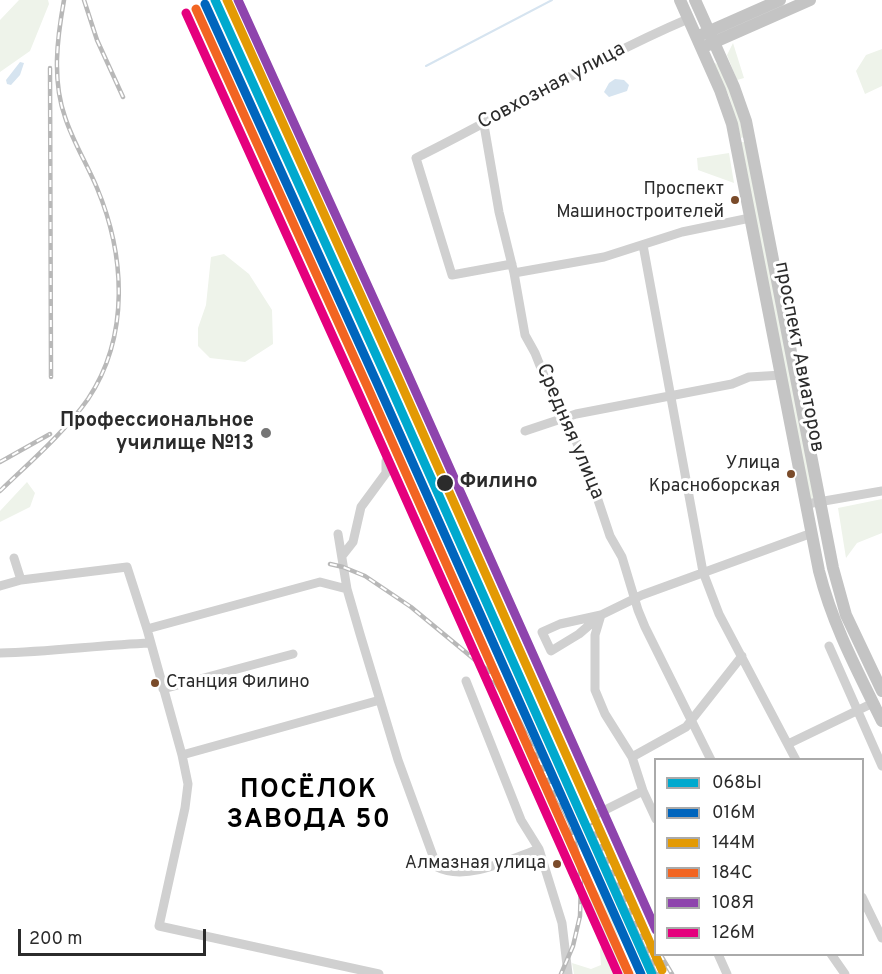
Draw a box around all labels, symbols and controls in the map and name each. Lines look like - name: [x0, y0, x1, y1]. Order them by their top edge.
- street label: Совхозная улица: [474, 38, 630, 136]
- place label: Проспект Машиностроителей: [556, 179, 724, 222]
- marker: Проспект Машиностроителей: [729, 194, 741, 206]
- street label: проспект Авиаторов: [768, 260, 828, 454]
- street label: Средняя улица: [530, 361, 608, 503]
- place label: Профессиональное училище №13: [60, 410, 254, 457]
- marker: Профессиональное училище №13: [259, 426, 273, 440]
- place label: Улица Красноборская: [649, 453, 780, 496]
- marker: Улица Красноборская: [785, 468, 797, 480]
- place label: Филино: [460, 471, 538, 495]
- marker: Филино: [435, 473, 455, 493]
- place label: Станция Филино: [166, 672, 309, 694]
- marker: Станция Филино: [149, 677, 161, 689]
- legend: [654, 758, 864, 956]
- text: 068Ы: [712, 772, 762, 795]
- district label: ПОСЁЛОК ЗАВОДА 50: [227, 776, 391, 838]
- text: 016М: [712, 802, 756, 825]
- text: 144М: [712, 832, 755, 855]
- place label: Алмазная улица: [405, 853, 546, 875]
- marker: Алмазная улица: [551, 858, 563, 870]
- text: 184С: [712, 862, 753, 885]
- text: 108Я: [712, 892, 754, 915]
- scale bar: [21, 917, 208, 955]
- text: 126М: [712, 922, 755, 945]
- text: 200 m: [29, 928, 82, 951]

